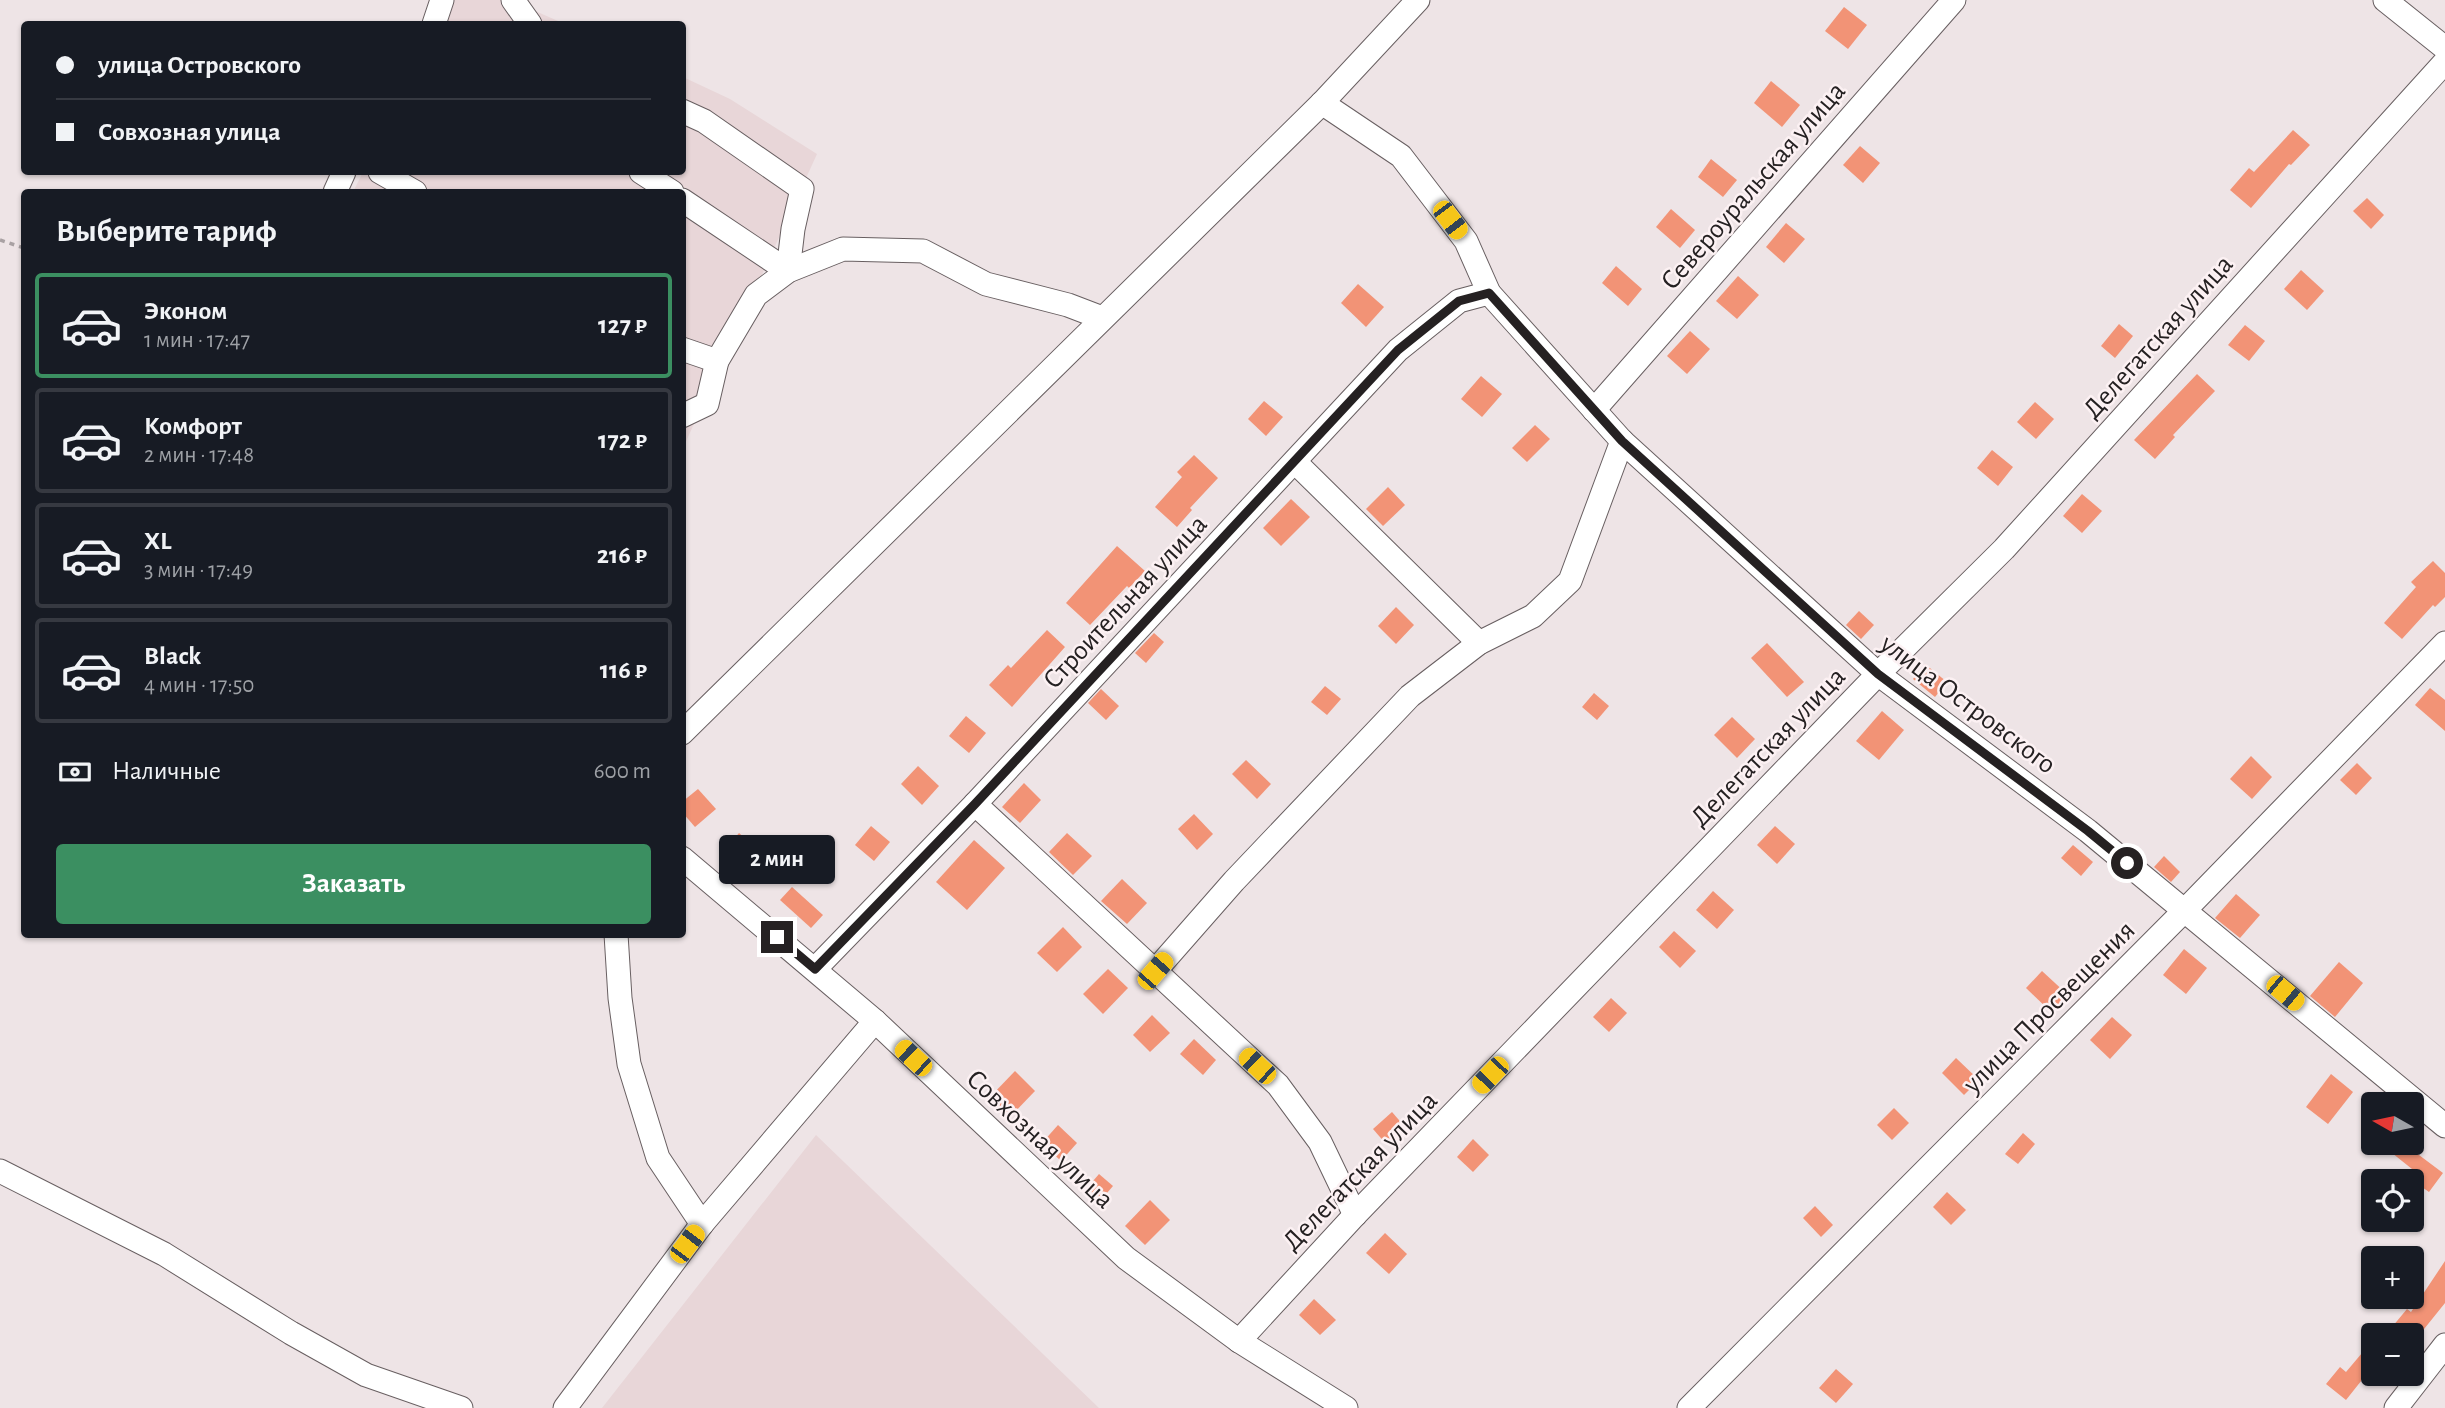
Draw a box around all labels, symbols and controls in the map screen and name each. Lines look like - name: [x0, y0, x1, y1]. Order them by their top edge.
- text: улица Островского: [98, 52, 301, 78]
- street label: Североуральская улица: [1656, 77, 1851, 296]
- text: Совхозная улица: [98, 119, 281, 145]
- car: [1429, 197, 1472, 243]
- text: Выберите тариф: [56, 215, 277, 247]
- street label: Делегатская улица: [2078, 250, 2239, 424]
- icon: car: [60, 294, 123, 357]
- text: Эконом: [144, 298, 227, 324]
- text: 127 ₽: [598, 312, 647, 338]
- text: 1 мин · 17:47: [144, 329, 250, 352]
- icon: car: [60, 409, 123, 472]
- text: Комфорт: [144, 413, 242, 439]
- text: 172 ₽: [598, 427, 647, 453]
- text: 2 мин · 17:48: [144, 444, 254, 467]
- street label: Строительная улица: [1038, 510, 1213, 695]
- icon: car: [60, 524, 123, 587]
- text: XL: [144, 528, 171, 554]
- text: 216 ₽: [597, 542, 647, 568]
- text: 3 мин · 17:49: [144, 559, 253, 582]
- street label: улица Островского: [1874, 629, 2061, 779]
- icon: car: [60, 639, 123, 702]
- text: Black: [144, 643, 201, 669]
- text: 116 ₽: [600, 657, 647, 683]
- street label: Делегатская улица: [1686, 662, 1851, 832]
- text: 4 мин · 17:50: [144, 674, 254, 697]
- icon: cash: [56, 753, 94, 791]
- text: Наличные: [112, 758, 221, 784]
- text: 600 m: [594, 760, 651, 783]
- callout: 2 мин: [719, 836, 835, 884]
- button: Заказать: [56, 844, 651, 924]
- route start: [2111, 847, 2143, 879]
- text: 2 мин: [750, 848, 804, 871]
- street label: улица Просвещения: [1957, 916, 2141, 1099]
- route end: [761, 921, 793, 953]
- car: [1134, 948, 1177, 994]
- car: [2263, 971, 2308, 1015]
- car: [891, 1036, 936, 1080]
- car: [1235, 1044, 1280, 1088]
- car: [1468, 1053, 1513, 1097]
- street label: Совхозная улица: [961, 1065, 1119, 1214]
- street label: Делегатская улица: [1278, 1086, 1443, 1256]
- north arrow: [2361, 1092, 2424, 1155]
- map controls: [2361, 1092, 2424, 1386]
- button: locate: [2361, 1169, 2424, 1232]
- car: [666, 1221, 709, 1267]
- button: +: [2361, 1246, 2424, 1309]
- button: −: [2361, 1323, 2424, 1386]

